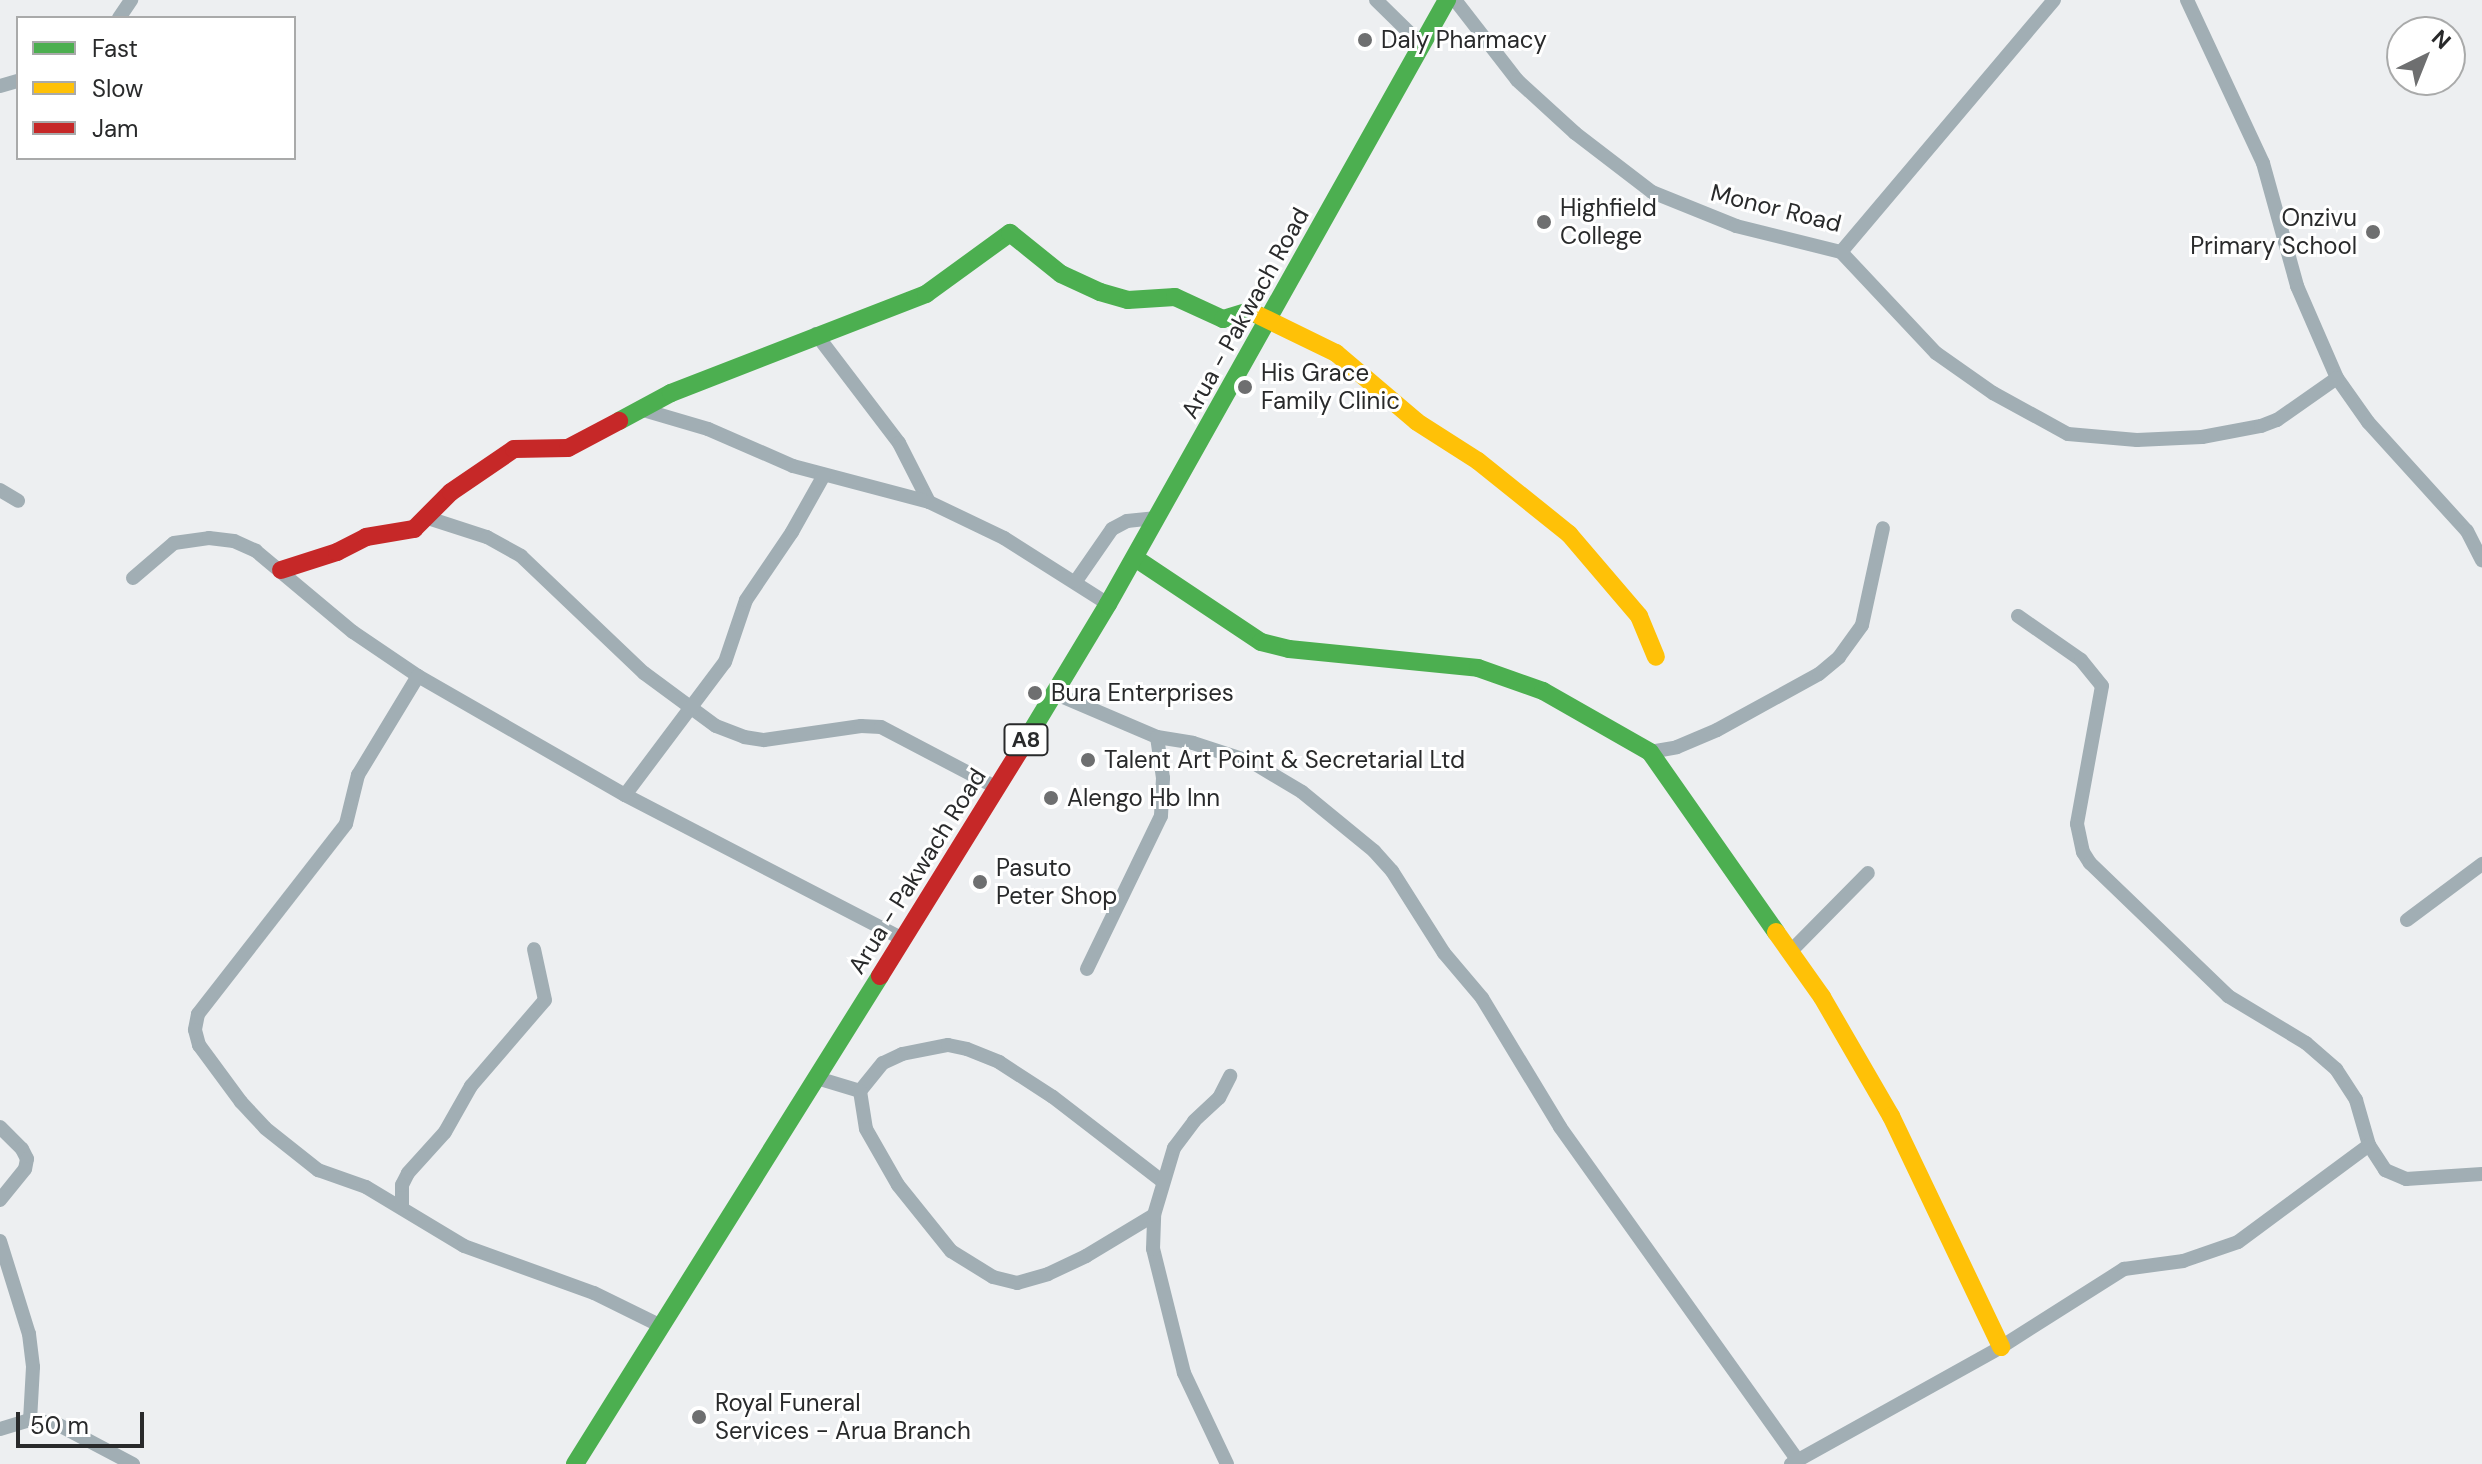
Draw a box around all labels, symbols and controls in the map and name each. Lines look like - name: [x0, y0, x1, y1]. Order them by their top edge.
- legend: [16, 16, 296, 160]
- north arrow: [2386, 16, 2466, 96]
- text: N: [2426, 23, 2457, 56]
- place label: Daly Pharmacy: [1381, 26, 1547, 54]
- marker: Daly Pharmacy: [1356, 31, 1374, 49]
- text: Fast: [92, 33, 138, 64]
- text: Slow: [92, 73, 143, 104]
- text: Jam: [92, 113, 138, 144]
- street label: Monor Road: [1708, 178, 1844, 238]
- place label: Highfield College: [1560, 194, 1657, 250]
- street label: Arua - Pakwach Road: [1175, 203, 1315, 423]
- place label: Onzivu Primary School: [2190, 204, 2357, 260]
- marker: Highfield College: [1535, 213, 1553, 231]
- marker: Onzivu Primary School: [2364, 223, 2382, 241]
- place label: His Grace Family Clinic: [1261, 359, 1400, 415]
- marker: His Grace Family Clinic: [1236, 378, 1254, 396]
- place label: Bura Enterprises: [1051, 679, 1234, 707]
- marker: Bura Enterprises: [1026, 684, 1044, 702]
- road number: A8: [1002, 722, 1050, 758]
- place label: Talent Art Point & Secretarial Ltd: [1104, 746, 1465, 774]
- marker: Talent Art Point & Secretarial Ltd: [1079, 751, 1097, 769]
- street label: Arua - Pakwach Road: [842, 763, 992, 979]
- place label: Alengo Hb Inn: [1067, 784, 1220, 812]
- marker: Alengo Hb Inn: [1042, 789, 1060, 807]
- place label: Pasuto Peter Shop: [996, 854, 1117, 910]
- marker: Pasuto Peter Shop: [971, 873, 989, 891]
- place label: Royal Funeral Services - Arua Branch: [715, 1389, 971, 1445]
- scale bar: [20, 1396, 148, 1446]
- marker: Royal Funeral Services - Arua Branch: [690, 1408, 708, 1426]
- text: 50 m: [30, 1410, 89, 1441]

